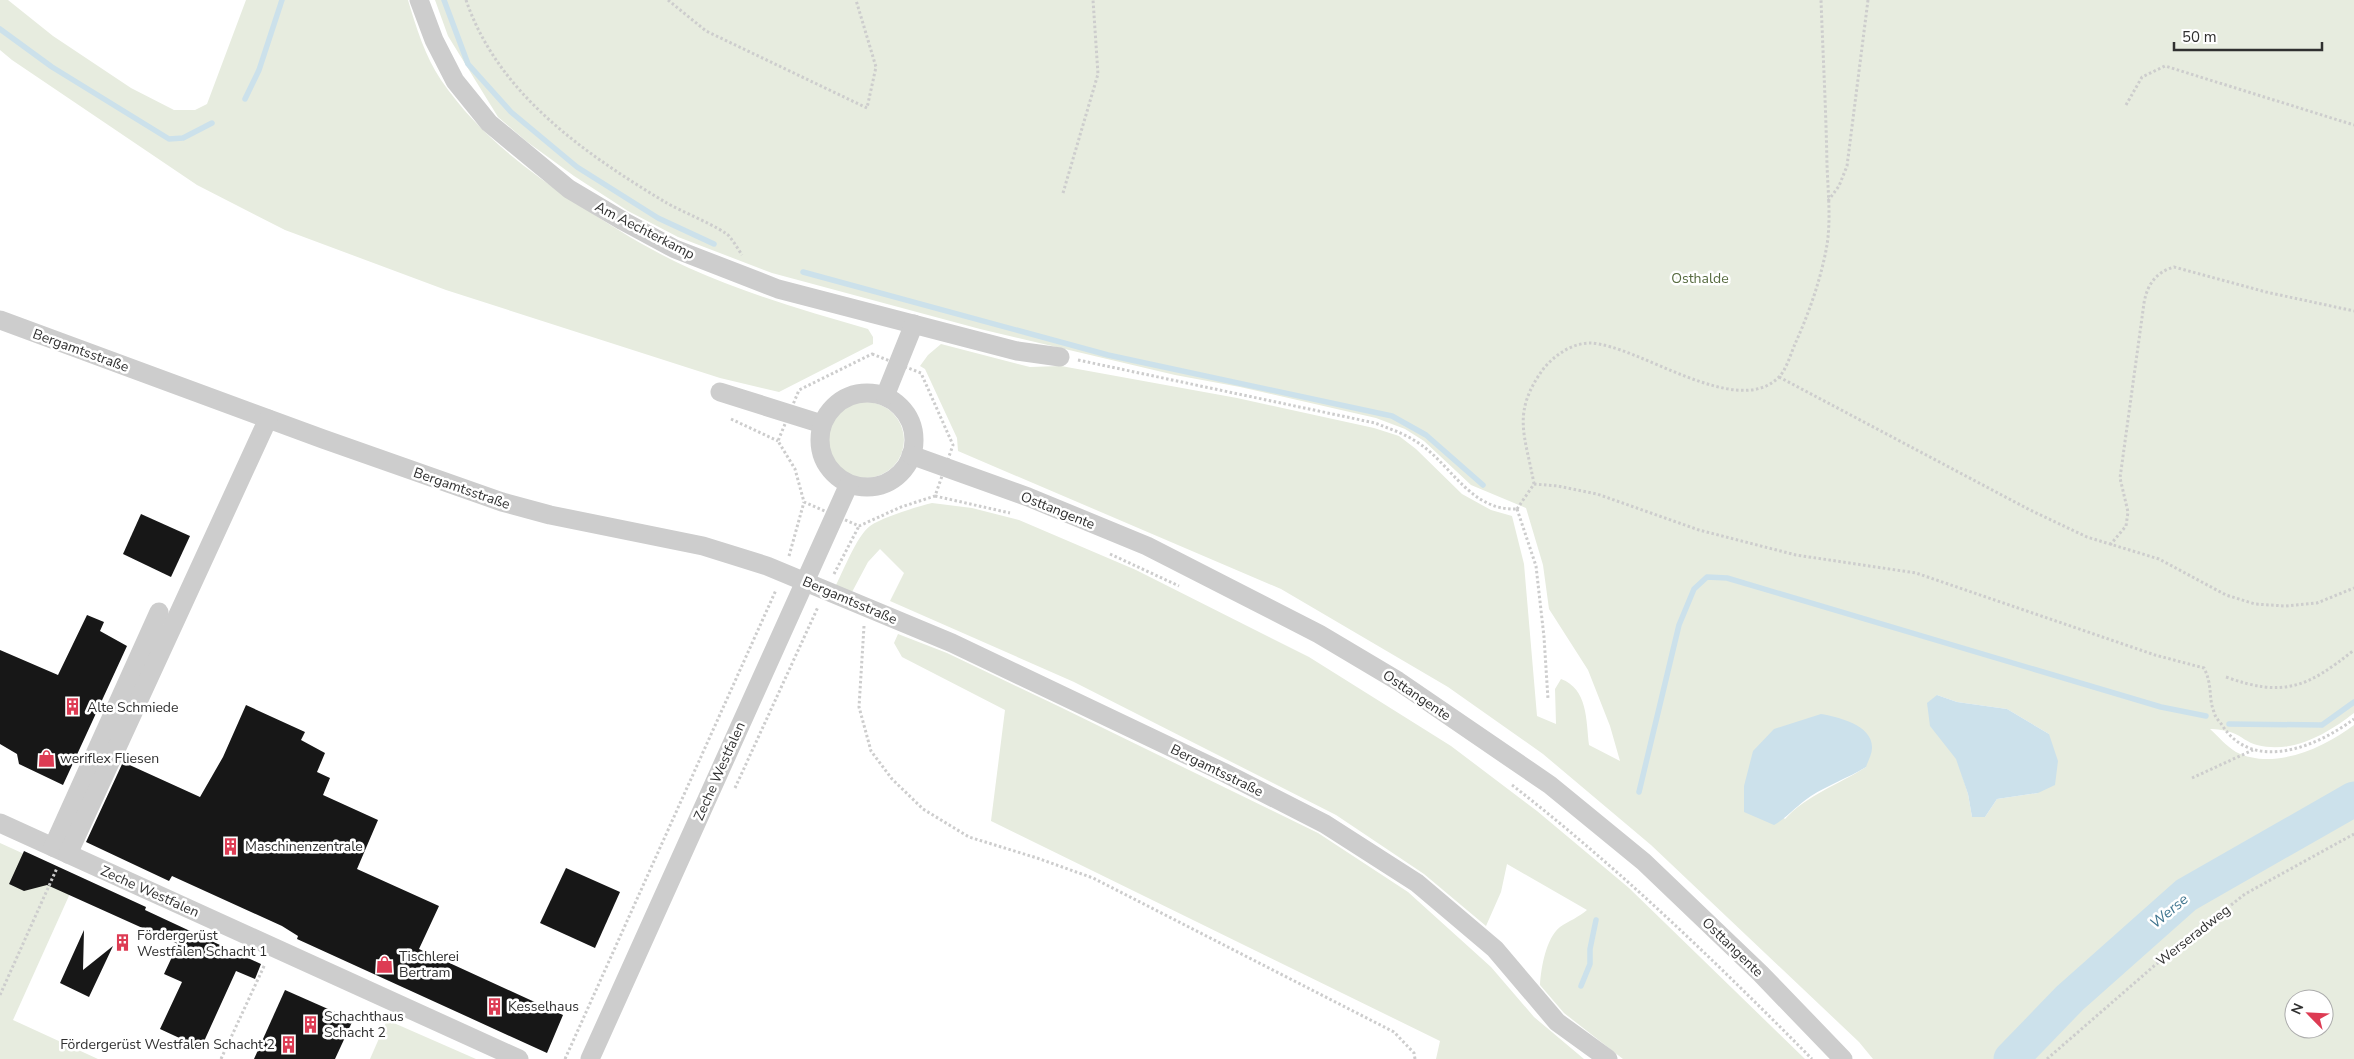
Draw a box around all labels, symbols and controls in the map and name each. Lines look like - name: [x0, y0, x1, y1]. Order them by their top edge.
- scale bar: [2174, 20, 2322, 52]
- text: 50 m: [2182, 27, 2217, 47]
- street label: Am Aechterkamp: [592, 197, 698, 264]
- park label: Osthalde: [1671, 269, 1729, 288]
- street label: Bergamtsstraße: [30, 324, 132, 377]
- street label: Bergamtsstraße: [411, 463, 513, 514]
- street label: Osttangente: [1018, 487, 1098, 534]
- street label: Bergamtsstraße: [800, 572, 900, 629]
- street label: Osttangente: [1379, 666, 1454, 725]
- building icon: Alte Schmiede: [63, 697, 83, 717]
- place label: Alte Schmiede: [87, 698, 178, 717]
- street label: Zeche Westfalen: [689, 719, 750, 824]
- street label: Bergamtsstraße: [1167, 740, 1266, 801]
- shop icon: weriflex Fliesen: [36, 748, 56, 768]
- place label: weriflex Fliesen: [60, 749, 159, 768]
- building icon: Maschinenzentrale: [221, 836, 241, 856]
- place label: Maschinenzentrale: [245, 837, 363, 856]
- street label: Zeche Westfalen: [97, 861, 202, 922]
- water label: Werse: [2146, 889, 2192, 933]
- street label: Werseradweg: [2152, 901, 2234, 970]
- street label: Osttangente: [1698, 913, 1767, 981]
- place label: Fördergerüst Westfalen Schacht 1: [137, 926, 268, 961]
- building icon: Fördergerüst Westfalen Schacht 1: [113, 933, 133, 953]
- place label: Tischlerei Bertram: [399, 947, 459, 982]
- shop icon: Tischlerei Bertram: [375, 954, 395, 974]
- north arrow: [2284, 989, 2334, 1039]
- building icon: Kesselhaus: [484, 996, 504, 1016]
- place label: Kesselhaus: [508, 997, 579, 1016]
- text: N: [2287, 1000, 2308, 1018]
- place label: Schachthaus Schacht 2: [324, 1007, 404, 1042]
- building icon: Schachthaus Schacht 2: [300, 1014, 320, 1034]
- building icon: Fördergerüst Westfalen Schacht 2: [279, 1034, 299, 1054]
- place label: Fördergerüst Westfalen Schacht 2: [60, 1035, 275, 1054]

